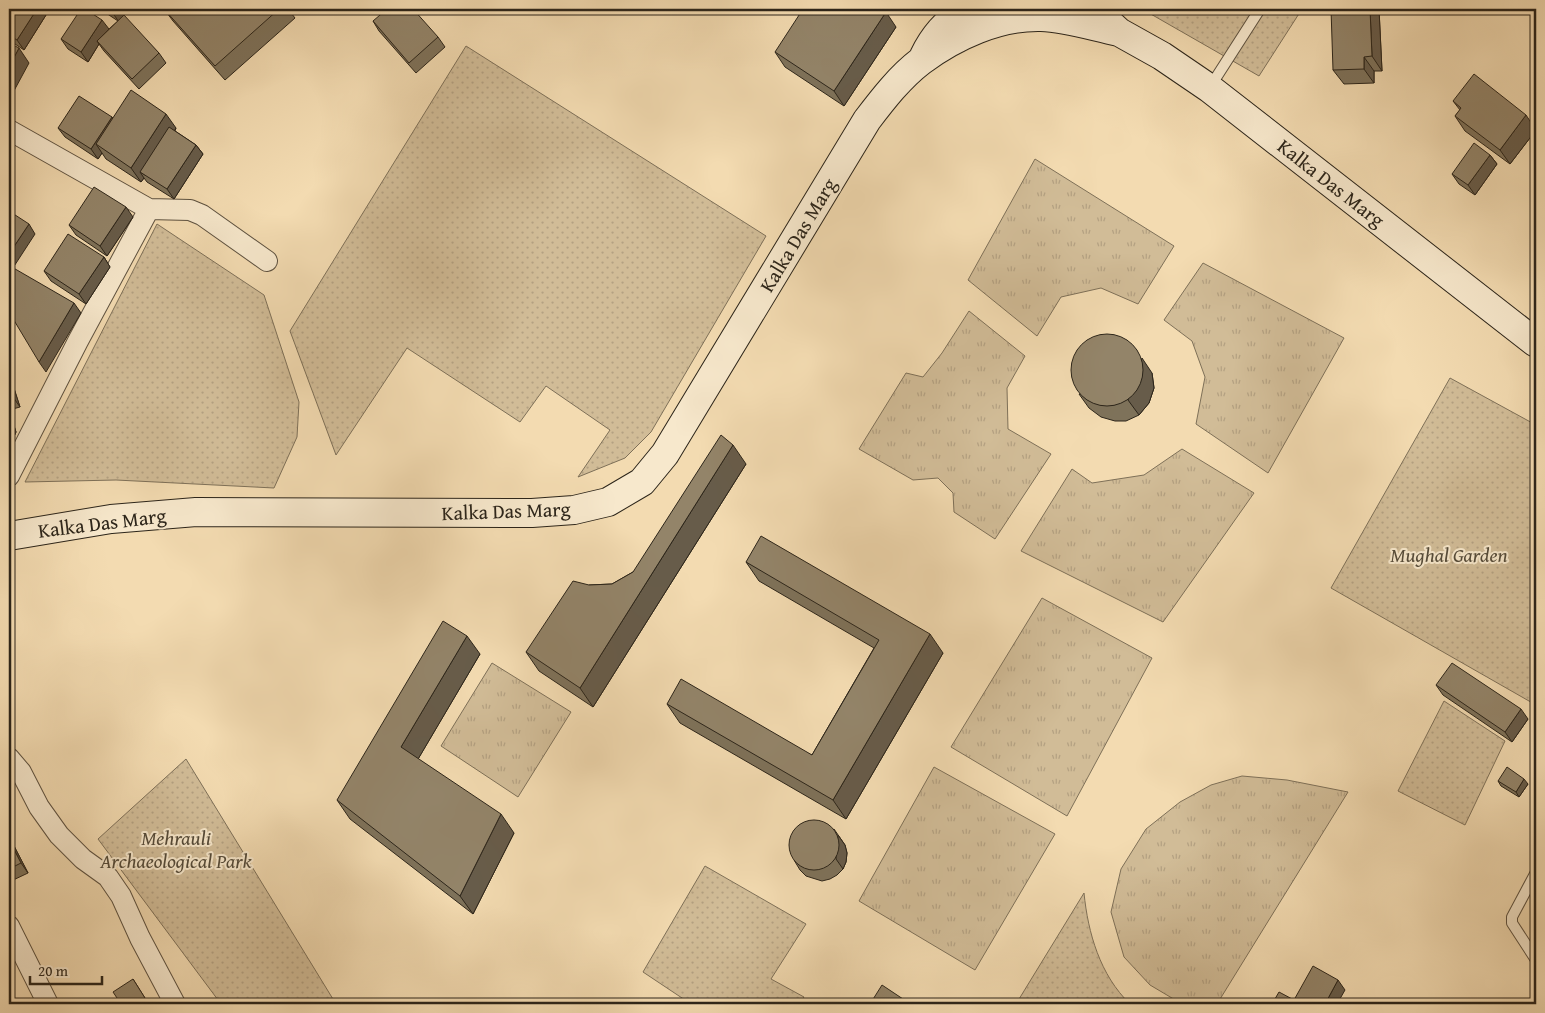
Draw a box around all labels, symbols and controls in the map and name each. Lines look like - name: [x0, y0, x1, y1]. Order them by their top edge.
- street label: Kalka Das Marg: [1272, 131, 1391, 234]
- street label: Kalka Das Marg: [752, 172, 843, 297]
- street label: Kalka Das Marg: [441, 494, 571, 527]
- street label: Kalka Das Marg: [36, 500, 168, 545]
- park label: Mughal Garden: [1390, 540, 1508, 569]
- park label: Mehrauli Archaeological Park: [99, 823, 253, 875]
- scale bar: [30, 953, 102, 985]
- text: 20 m: [38, 960, 69, 981]

